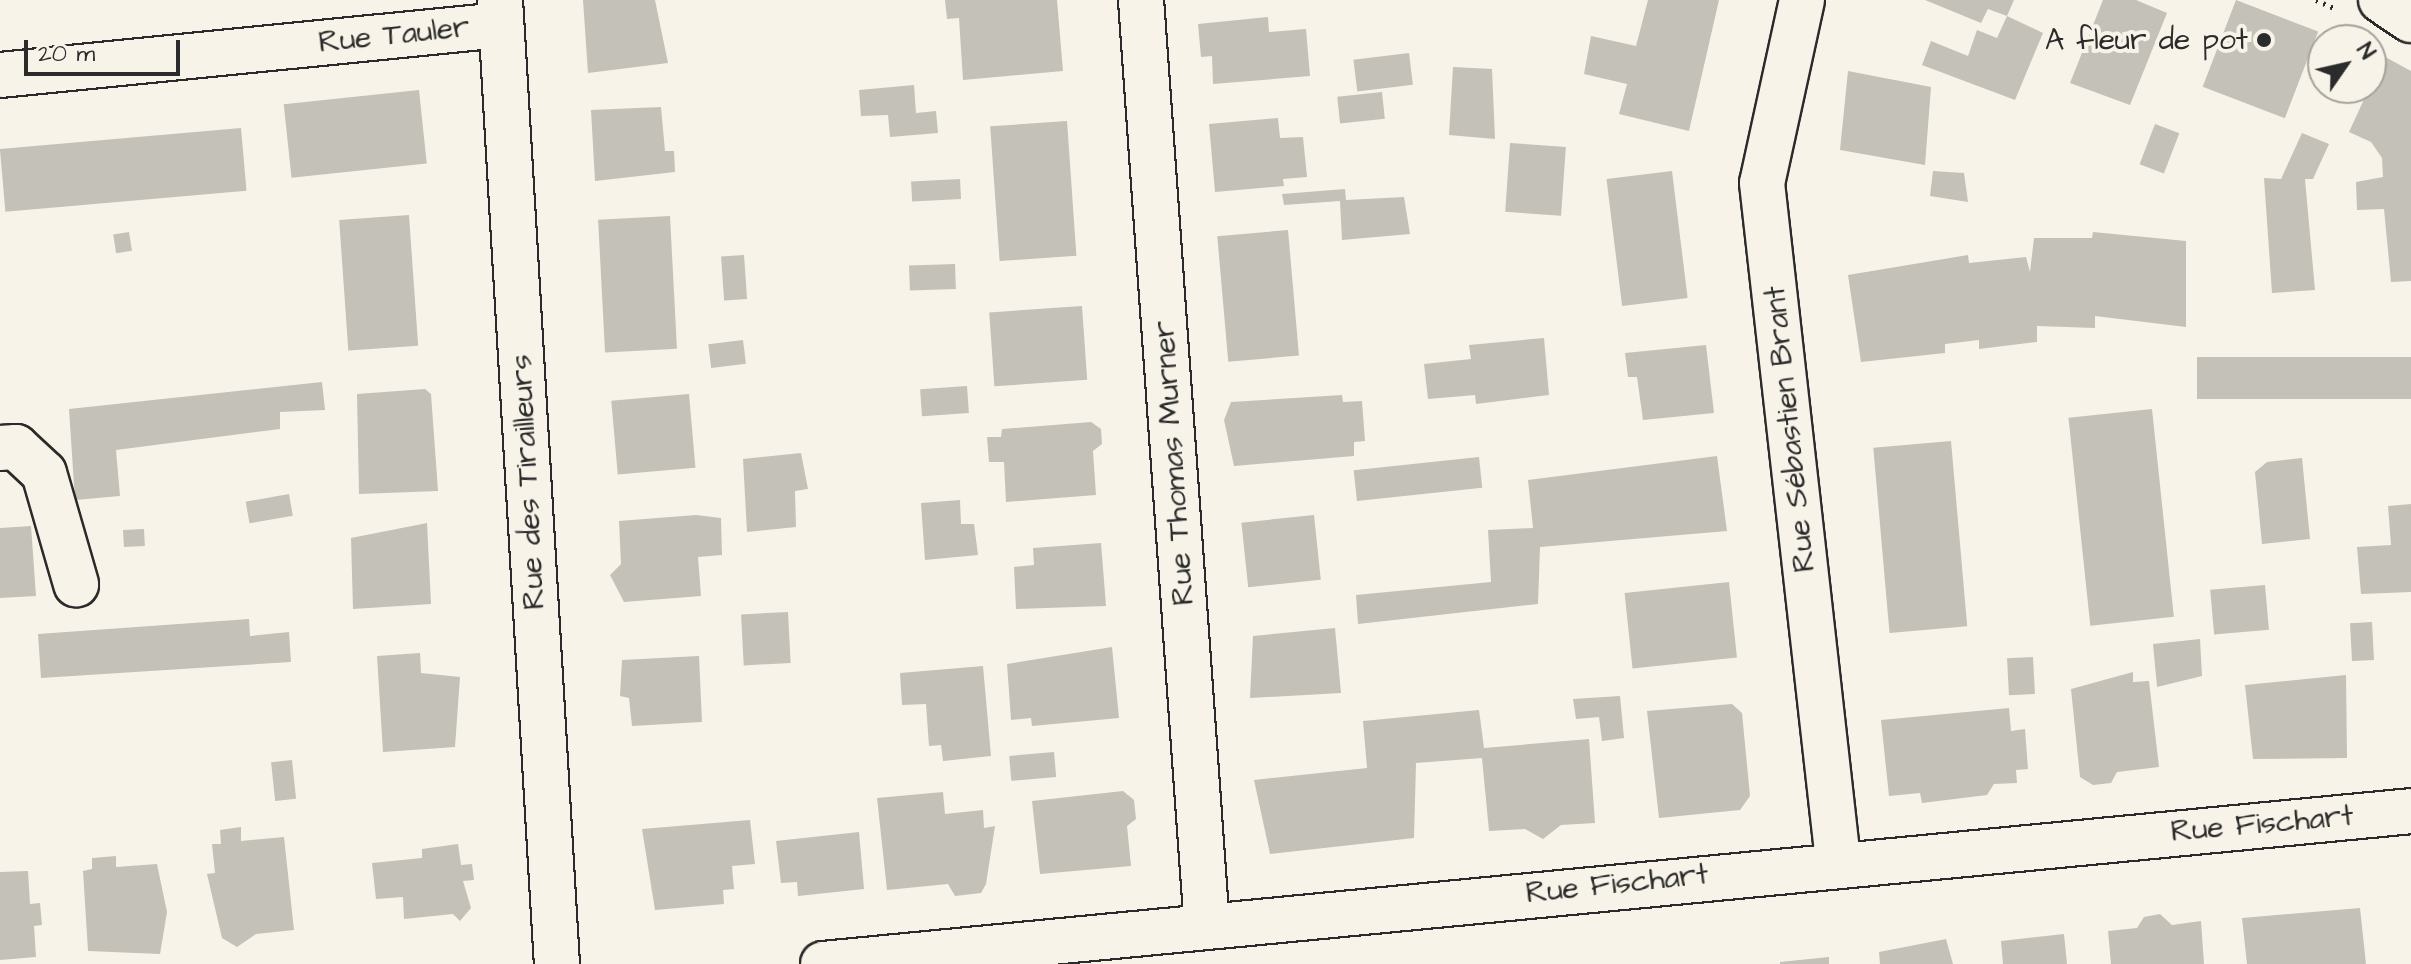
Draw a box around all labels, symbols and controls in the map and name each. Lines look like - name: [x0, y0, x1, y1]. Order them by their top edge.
- street label: Rue Tauler: [317, 9, 471, 61]
- place label: A fleur de pot: [2045, 22, 2248, 58]
- scale bar: [28, 24, 184, 74]
- north arrow: [2307, 24, 2387, 104]
- marker: A fleur de pot: [2255, 31, 2273, 49]
- text: 20 m: [38, 37, 95, 71]
- text: N: [2349, 37, 2382, 66]
- street label: Rue Sébastien Brant: [1757, 284, 1823, 574]
- street label: Rue Thomas Murner: [1146, 319, 1202, 607]
- street label: Rue des Tirailleurs: [503, 353, 553, 611]
- street label: Rue Fischart: [2169, 798, 2355, 850]
- street label: Rue Fischart: [1524, 857, 1710, 911]

